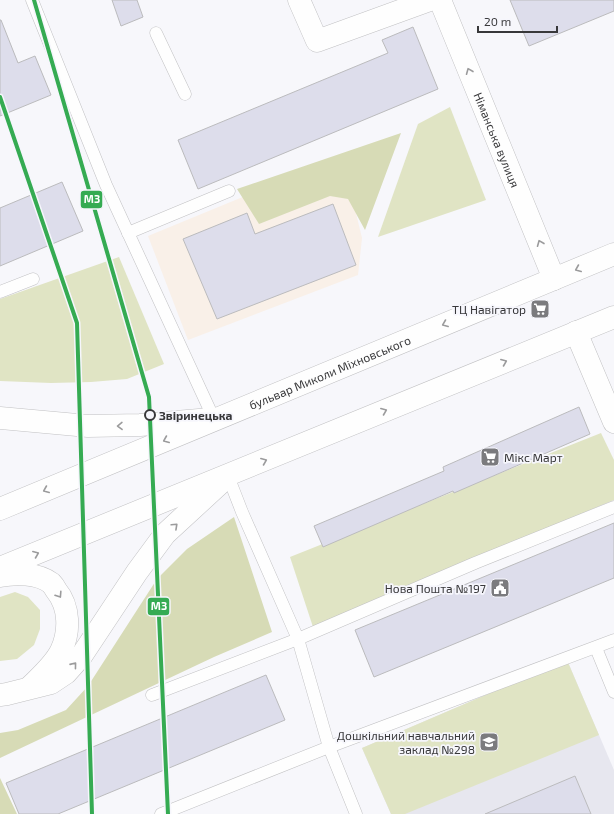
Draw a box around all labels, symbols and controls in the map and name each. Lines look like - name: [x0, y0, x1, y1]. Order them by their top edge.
- scale bar: [478, 8, 557, 34]
- text: 20 m: [484, 14, 511, 28]
- one-way arrow: [466, 67, 474, 75]
- street label: Німанська вулиця: [471, 90, 523, 189]
- line badge: M3: [80, 190, 103, 209]
- text: M3: [84, 192, 100, 205]
- one-way arrow: [536, 239, 544, 246]
- one-way arrow: [575, 264, 582, 272]
- supermarket icon: ТЦ Навігатор: [529, 298, 551, 320]
- place label: ТЦ Навігатор: [452, 302, 526, 316]
- one-way arrow: [442, 319, 449, 327]
- street label: бульвар Миколи Міхновського: [247, 332, 413, 412]
- one-way arrow: [500, 359, 508, 367]
- place label: Звіринецька: [159, 408, 232, 422]
- one-way arrow: [381, 408, 388, 416]
- marker: Звіринецька: [144, 409, 156, 421]
- one-way arrow: [117, 422, 123, 430]
- one-way arrow: [162, 435, 169, 443]
- supermarket icon: Мікс Март: [479, 446, 501, 468]
- place label: Мікс Март: [504, 450, 563, 464]
- one-way arrow: [259, 458, 267, 466]
- one-way arrow: [42, 485, 49, 493]
- one-way arrow: [170, 523, 178, 530]
- one-way arrow: [33, 550, 40, 558]
- public building icon: Нова Пошта №197: [489, 577, 511, 599]
- place label: Нова Пошта №197: [385, 581, 486, 595]
- one-way arrow: [54, 590, 61, 597]
- line badge: M3: [147, 597, 170, 616]
- text: M3: [151, 599, 167, 612]
- one-way arrow: [69, 662, 76, 669]
- place label: Дошкільний навчальний заклад №298: [337, 728, 475, 756]
- school or university icon: Дошкільний навчальний заклад №298: [478, 731, 500, 753]

